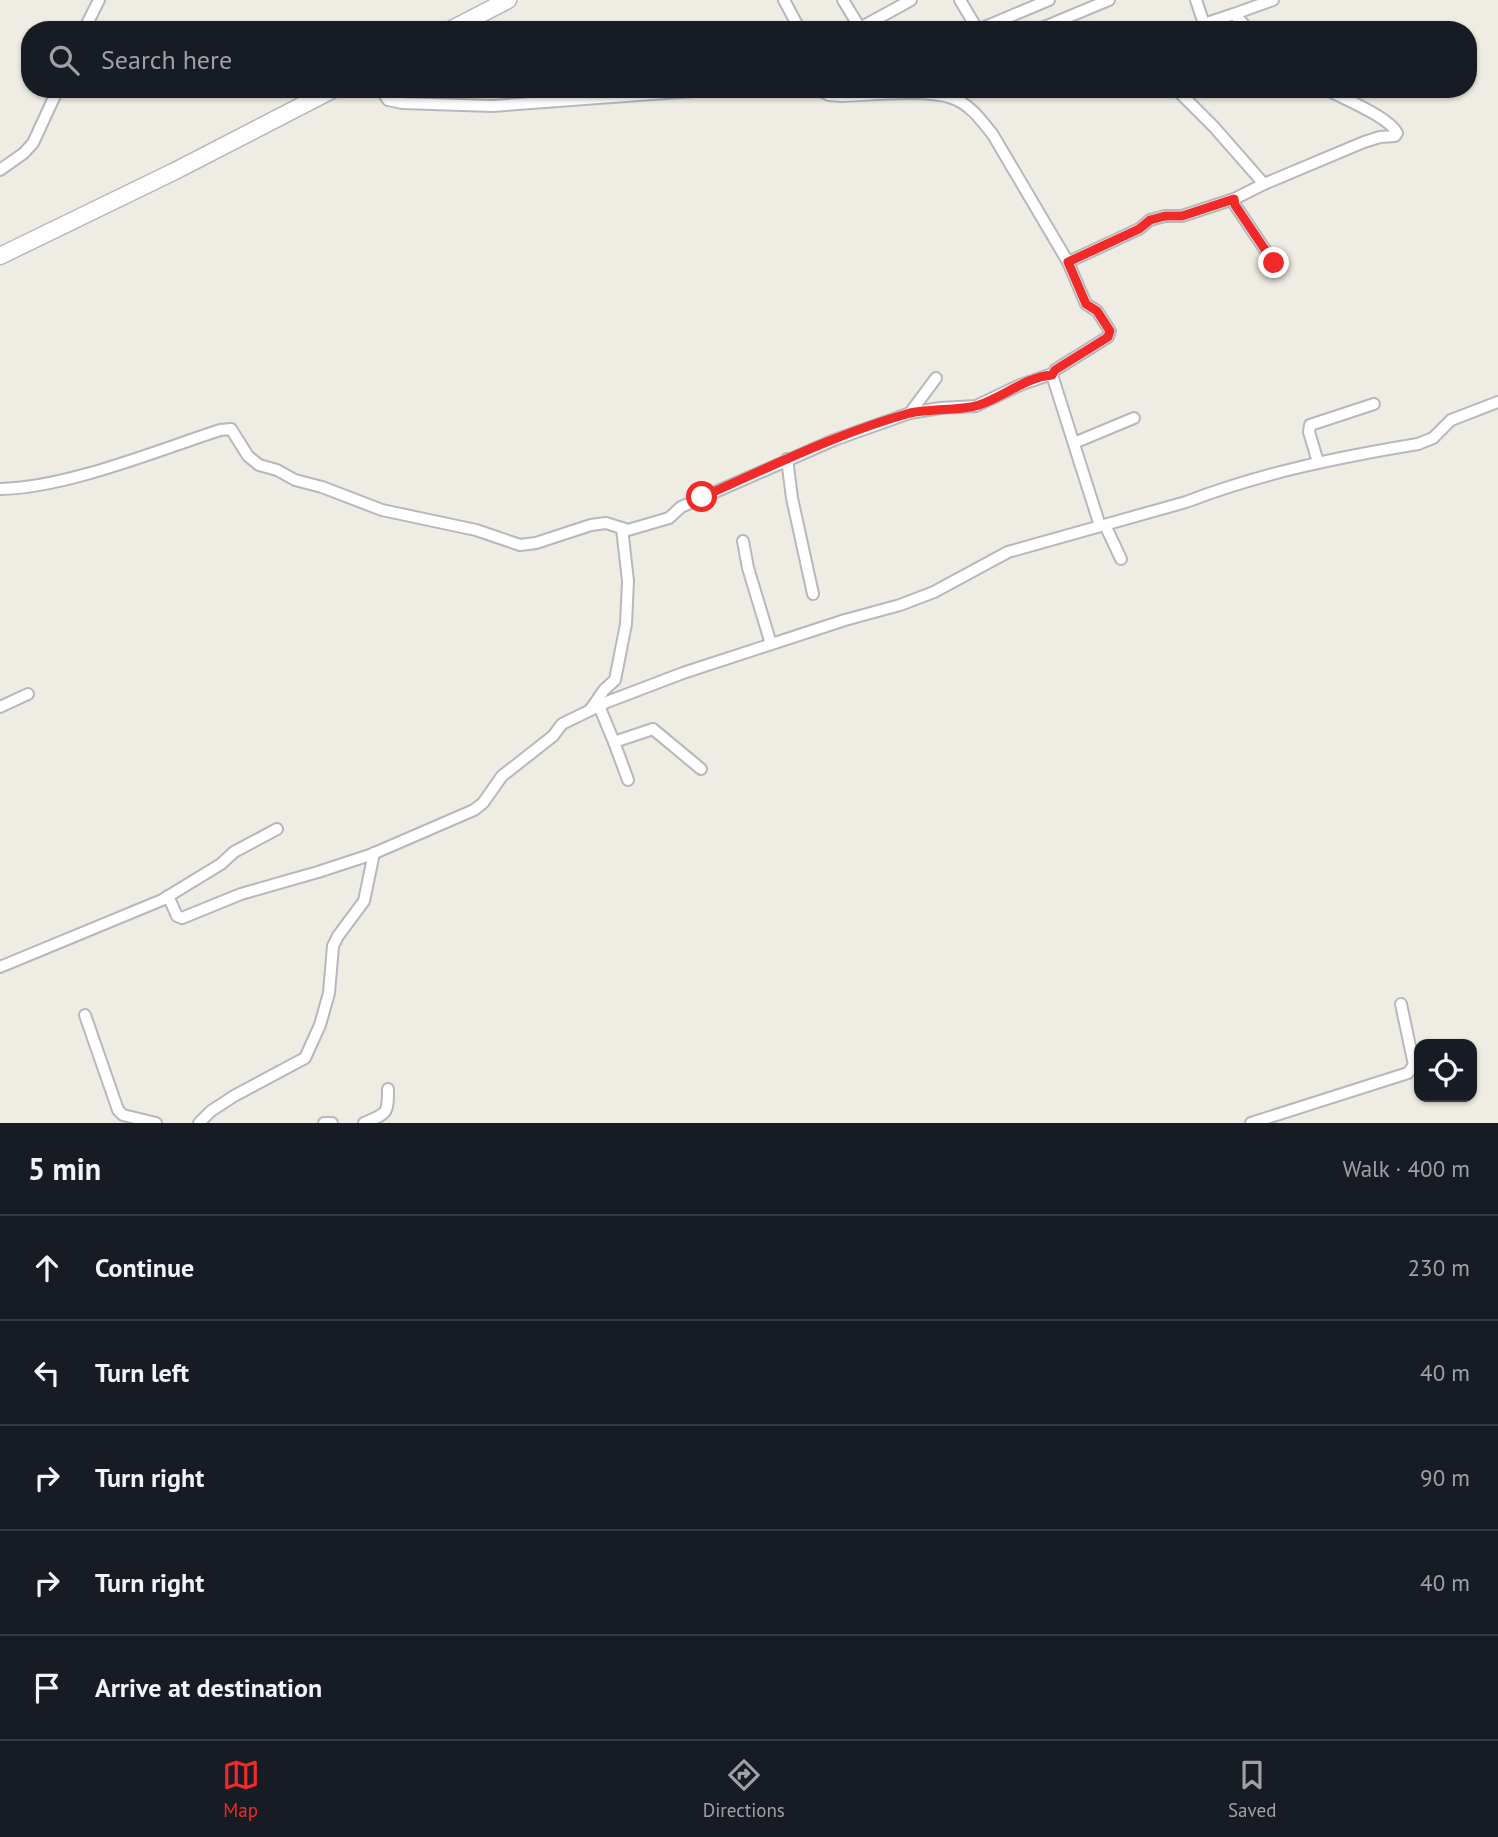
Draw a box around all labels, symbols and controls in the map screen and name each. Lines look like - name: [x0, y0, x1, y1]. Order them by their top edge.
- search box: [21, 21, 1477, 98]
- icon: search: [45, 41, 83, 79]
- text: Search here: [101, 43, 232, 76]
- route end: [1258, 247, 1289, 278]
- route start: [686, 481, 717, 512]
- map controls: [1414, 1039, 1477, 1102]
- button: locate: [1414, 1039, 1477, 1102]
- text: 5 min: [28, 1149, 101, 1188]
- text: Walk · 400 m: [1343, 1154, 1470, 1183]
- icon: ahead: [28, 1249, 66, 1287]
- text: Continue: [95, 1251, 194, 1284]
- text: 230 m: [1408, 1253, 1470, 1282]
- icon: left: [28, 1354, 66, 1392]
- text: Turn left: [95, 1356, 189, 1389]
- text: 40 m: [1420, 1358, 1470, 1387]
- icon: right: [28, 1459, 66, 1497]
- text: Turn right: [95, 1461, 204, 1494]
- text: 90 m: [1420, 1463, 1470, 1492]
- icon: right: [28, 1564, 66, 1602]
- text: Turn right: [95, 1566, 204, 1599]
- text: 40 m: [1420, 1568, 1470, 1597]
- icon: arrive: [28, 1669, 66, 1707]
- text: Arrive at destination: [95, 1671, 322, 1704]
- tab: Map: [222, 1756, 260, 1822]
- tab: Directions: [703, 1756, 785, 1822]
- tab: Saved: [1228, 1756, 1276, 1822]

